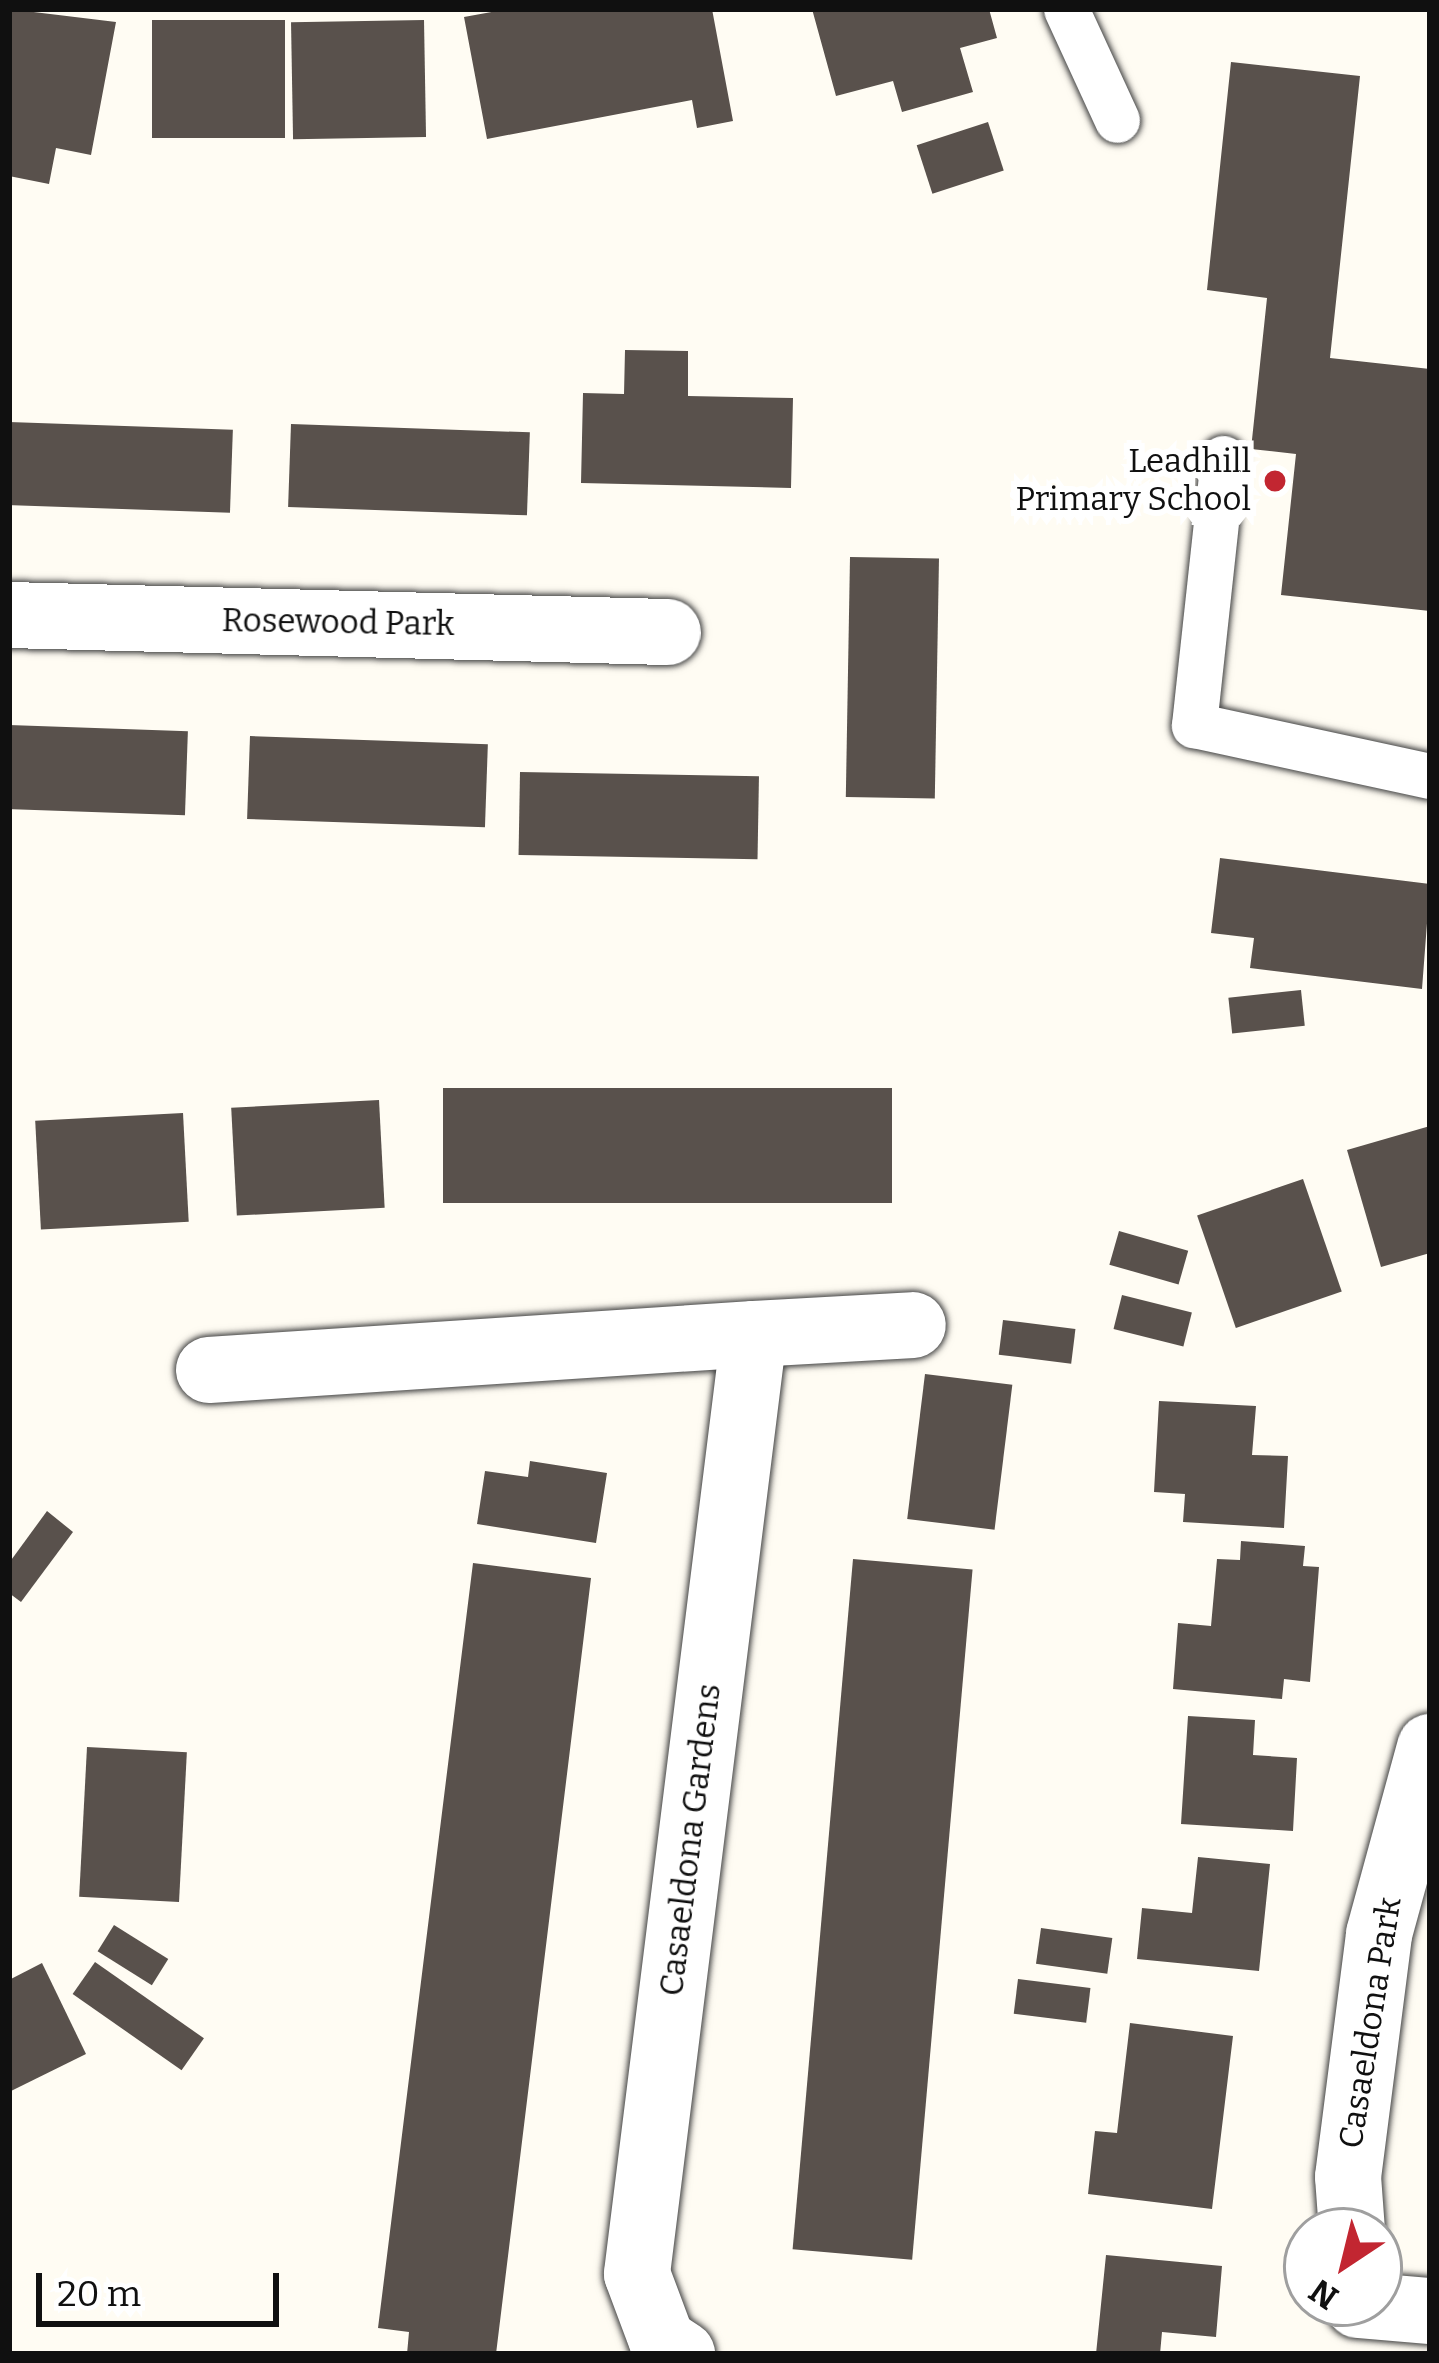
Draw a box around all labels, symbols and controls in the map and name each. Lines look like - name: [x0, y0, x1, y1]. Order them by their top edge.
- place label: Leadhill Primary School: [1015, 442, 1251, 520]
- marker: Leadhill Primary School: [1262, 468, 1288, 494]
- street label: Rosewood Park: [221, 601, 455, 645]
- street label: Casaeldona Gardens: [652, 1682, 730, 1998]
- street label: Casaeldona Park: [1332, 1895, 1410, 2151]
- north arrow: [1283, 2207, 1403, 2327]
- scale bar: [42, 2249, 285, 2323]
- text: N: [1302, 2270, 1346, 2318]
- text: 20 m: [57, 2272, 141, 2316]

